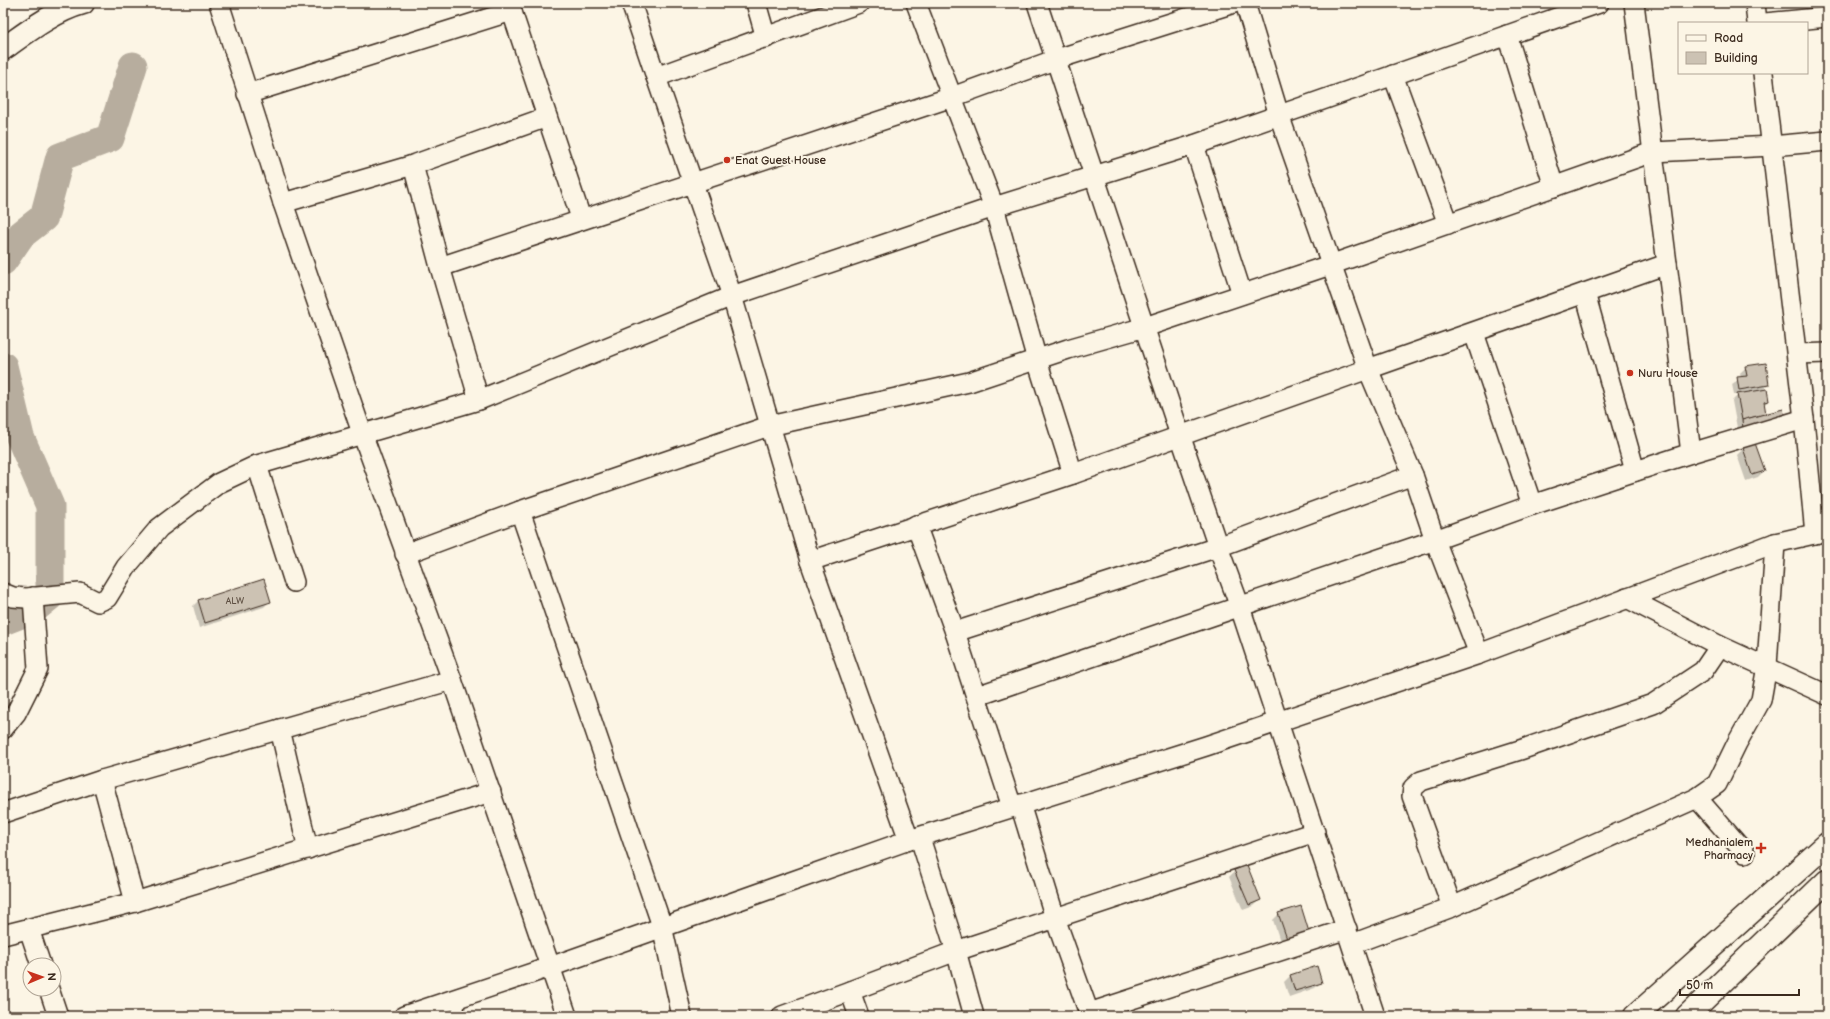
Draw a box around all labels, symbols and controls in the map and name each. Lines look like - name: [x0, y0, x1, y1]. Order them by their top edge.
- legend: [1678, 22, 1808, 74]
- text: Road: [1714, 31, 1743, 46]
- text: Building: [1714, 51, 1758, 66]
- place label: Enat Guest House: [735, 154, 826, 167]
- marker: Enat Guest House: [722, 155, 732, 165]
- place label: Nuru House: [1638, 367, 1698, 380]
- marker: Nuru House: [1625, 368, 1635, 378]
- house number: ALW: [226, 596, 245, 607]
- place label: Medhanialem Pharmacy: [1685, 836, 1753, 862]
- marker: Medhanialem Pharmacy: [1756, 843, 1766, 853]
- north arrow: [22, 957, 62, 997]
- scale bar: [1680, 971, 1799, 997]
- text: N: [45, 972, 58, 981]
- text: 50 m: [1686, 978, 1713, 993]

